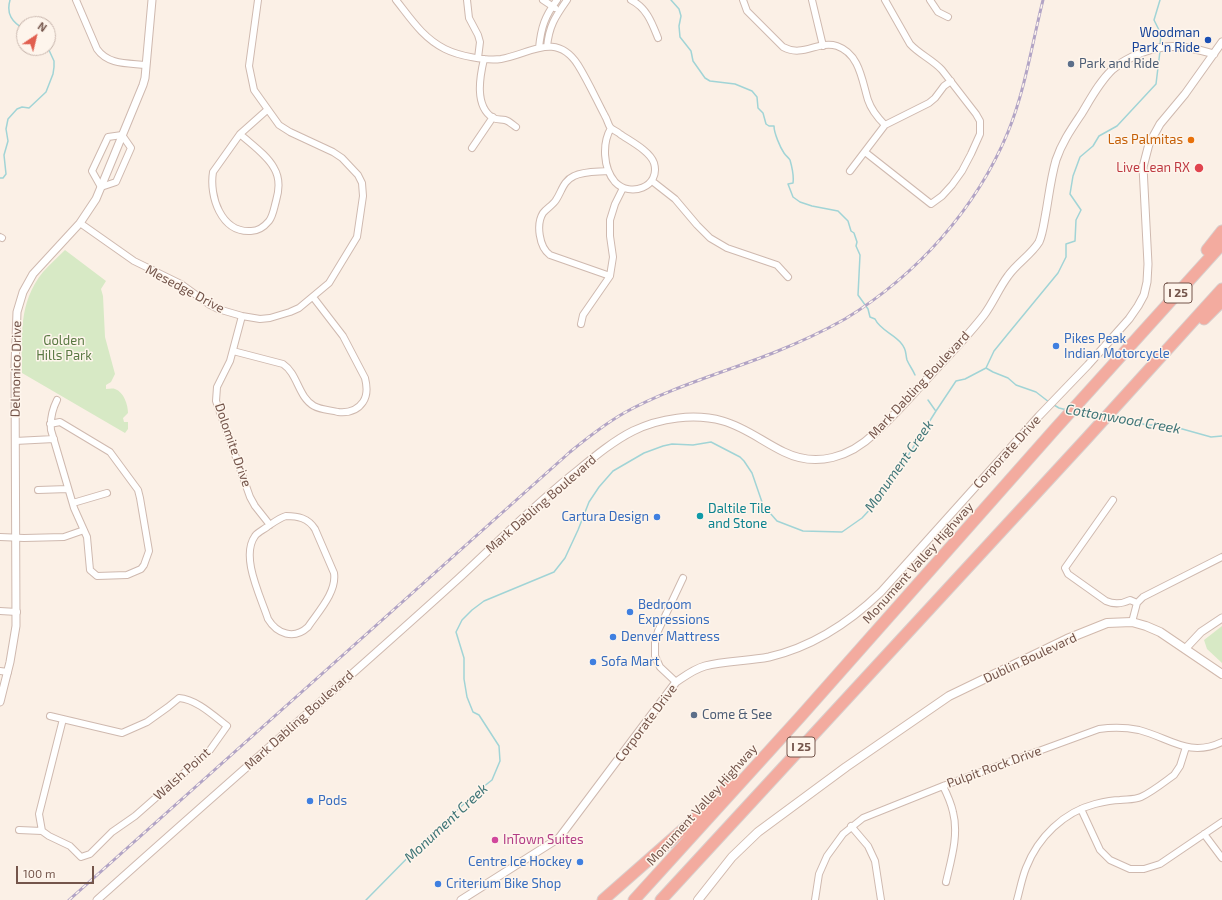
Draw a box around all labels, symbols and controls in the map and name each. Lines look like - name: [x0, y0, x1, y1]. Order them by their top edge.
- north arrow: [16, 16, 56, 56]
- text: N: [36, 19, 50, 34]
- place label: Woodman Park 'n Ride: [1132, 25, 1200, 56]
- marker: Woodman Park 'n Ride: [1203, 35, 1213, 45]
- place label: Park and Ride: [1079, 56, 1159, 72]
- marker: Park and Ride: [1066, 59, 1076, 69]
- place label: Las Palmitas: [1108, 132, 1183, 148]
- marker: Las Palmitas: [1186, 135, 1196, 145]
- place label: Live Lean RX: [1116, 160, 1190, 176]
- marker: Live Lean RX: [1193, 162, 1205, 174]
- street label: Mesedge Drive: [143, 262, 227, 316]
- road number: I 25: [1164, 283, 1192, 303]
- street label: Delmonico Drive: [7, 321, 25, 417]
- street label: Mark Dabling Boulevard: [865, 328, 973, 442]
- place label: Pikes Peak Indian Motorcycle: [1064, 331, 1170, 362]
- park label: Golden Hills Park: [36, 333, 92, 364]
- marker: Pikes Peak Indian Motorcycle: [1051, 341, 1061, 351]
- street label: Dolomite Drive: [211, 401, 255, 489]
- water label: Cottonwood Creek: [1064, 401, 1182, 437]
- street label: Corporate Drive: [970, 412, 1044, 492]
- water label: Monument Creek: [861, 417, 937, 515]
- street label: Mark Dabling Boulevard: [483, 452, 599, 556]
- street label: Monument Valley Highway: [859, 499, 977, 627]
- place label: Daltile Tile and Stone: [708, 501, 771, 532]
- place label: Cartura Design: [561, 509, 649, 525]
- marker: Daltile Tile and Stone: [695, 511, 705, 521]
- marker: Cartura Design: [652, 512, 662, 522]
- place label: Bedroom Expressions: [638, 597, 710, 628]
- marker: Bedroom Expressions: [625, 607, 635, 617]
- place label: Denver Mattress: [621, 629, 720, 645]
- street label: Dublin Boulevard: [981, 630, 1079, 686]
- marker: Denver Mattress: [608, 632, 618, 642]
- place label: Sofa Mart: [601, 654, 659, 670]
- marker: Sofa Mart: [588, 657, 598, 667]
- street label: Mark Dabling Boulevard: [241, 667, 357, 773]
- street label: Corporate Drive: [612, 681, 680, 765]
- place label: Come & See: [702, 707, 772, 723]
- marker: Come & See: [689, 710, 699, 720]
- road number: I 25: [787, 737, 815, 757]
- street label: Monument Valley Highway: [643, 741, 761, 869]
- street label: Pulpit Rock Drive: [945, 743, 1043, 791]
- street label: Walsh Point: [150, 744, 214, 804]
- water label: Monument Creek: [401, 780, 491, 866]
- place label: Pods: [318, 793, 347, 809]
- marker: Pods: [305, 796, 315, 806]
- place label: InTown Suites: [503, 832, 584, 848]
- marker: InTown Suites: [490, 835, 500, 845]
- place label: Centre Ice Hockey: [468, 854, 572, 870]
- marker: Centre Ice Hockey: [575, 857, 585, 867]
- scale bar: [18, 858, 96, 884]
- text: 100 m: [23, 866, 55, 880]
- place label: Criterium Bike Shop: [446, 876, 561, 892]
- marker: Criterium Bike Shop: [433, 879, 443, 889]

